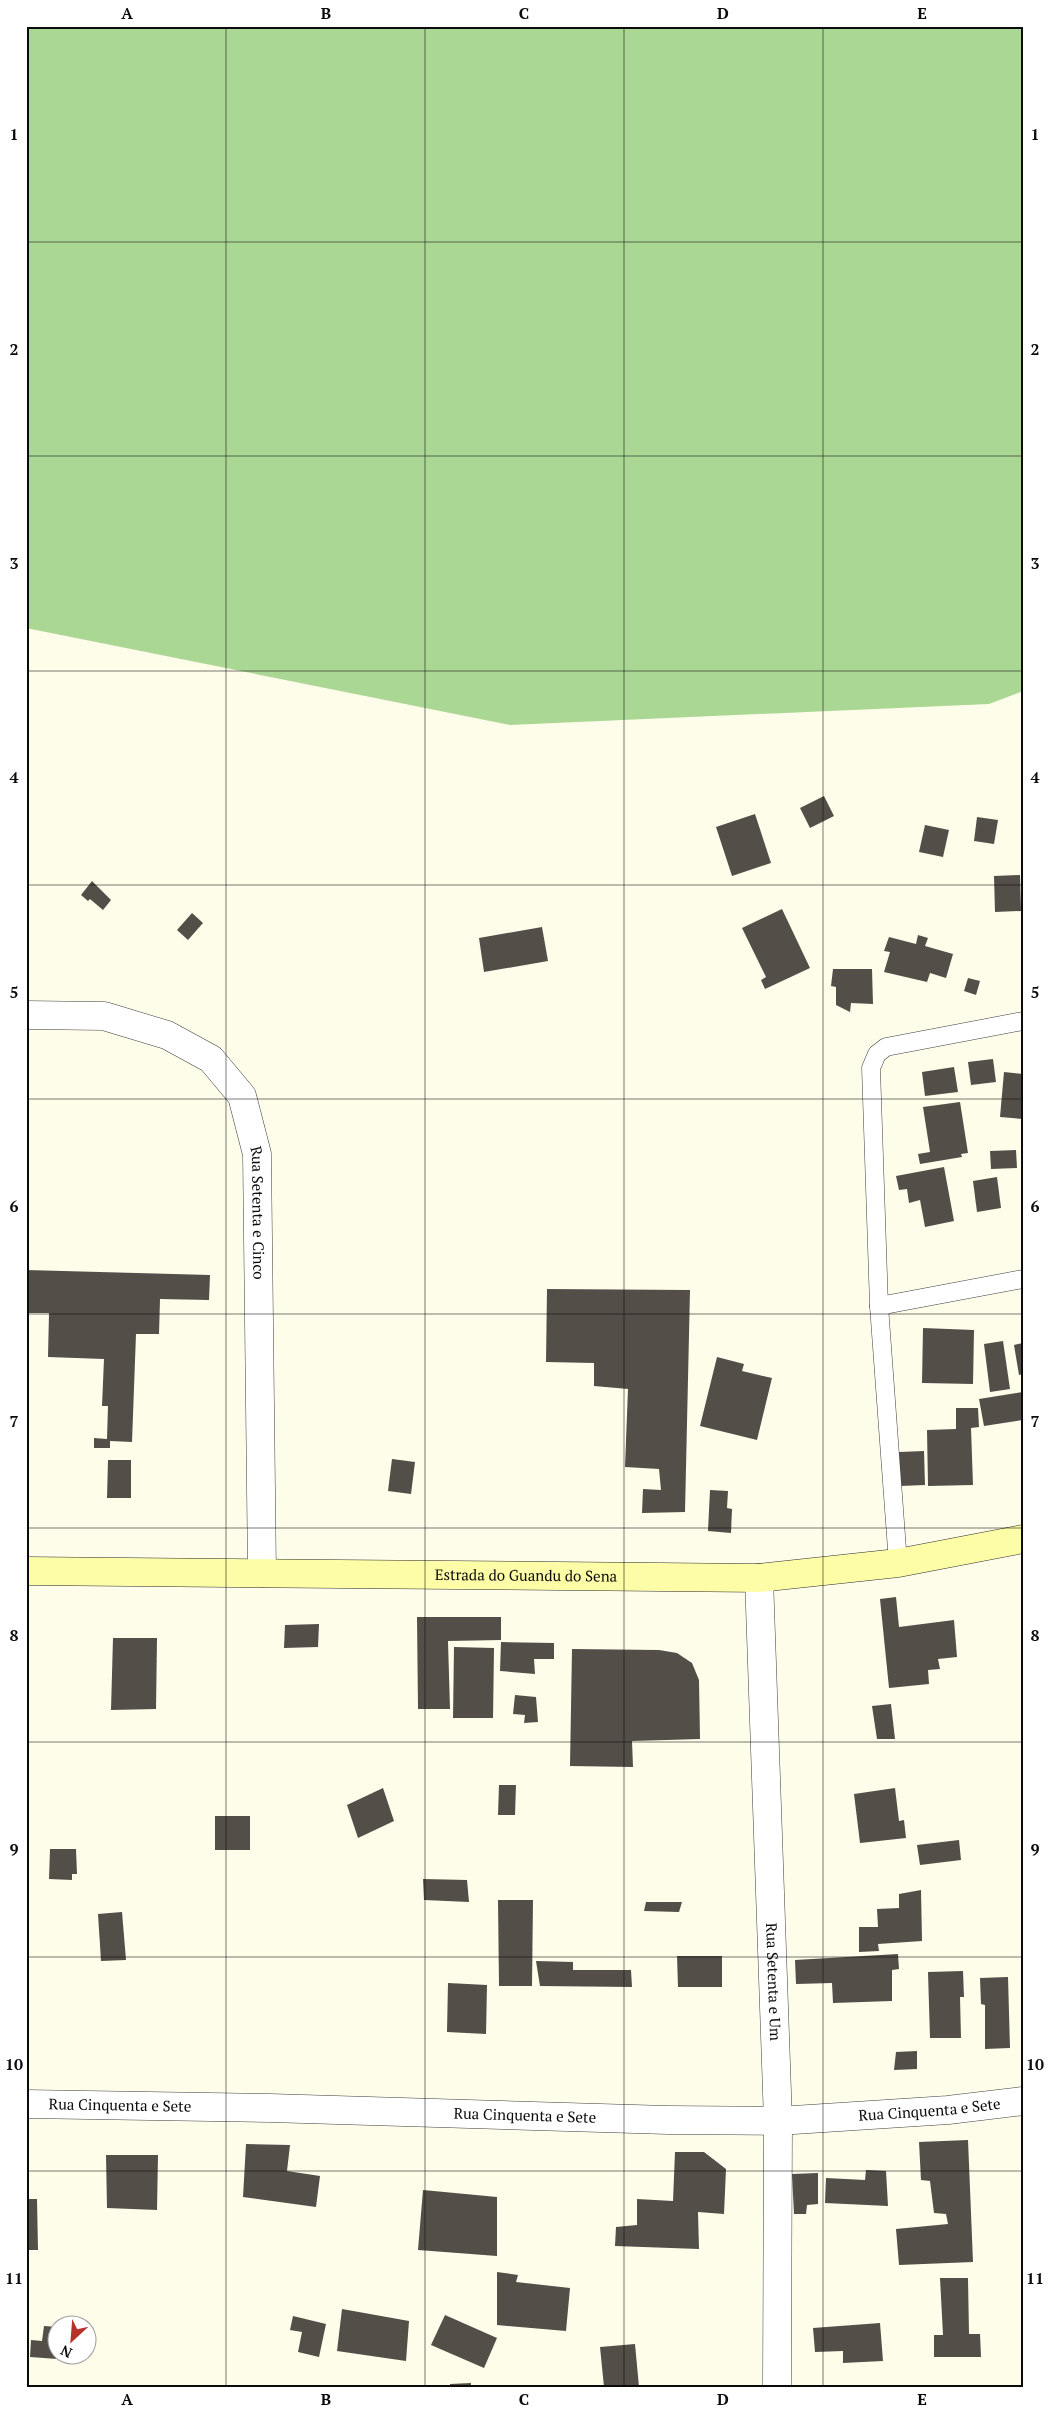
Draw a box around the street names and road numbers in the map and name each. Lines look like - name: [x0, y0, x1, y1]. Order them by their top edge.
- street label: Rua Setenta e Cinco: [246, 1144, 269, 1280]
- street label: Estrada do Guandu do Sena: [435, 1564, 618, 1586]
- street label: Rua Setenta e Um: [762, 1922, 786, 2041]
- street label: Rua Cinquenta e Sete: [49, 2093, 191, 2116]
- street label: Rua Cinquenta e Sete: [858, 2093, 1001, 2125]
- street label: Rua Cinquenta e Sete: [453, 2103, 596, 2127]

